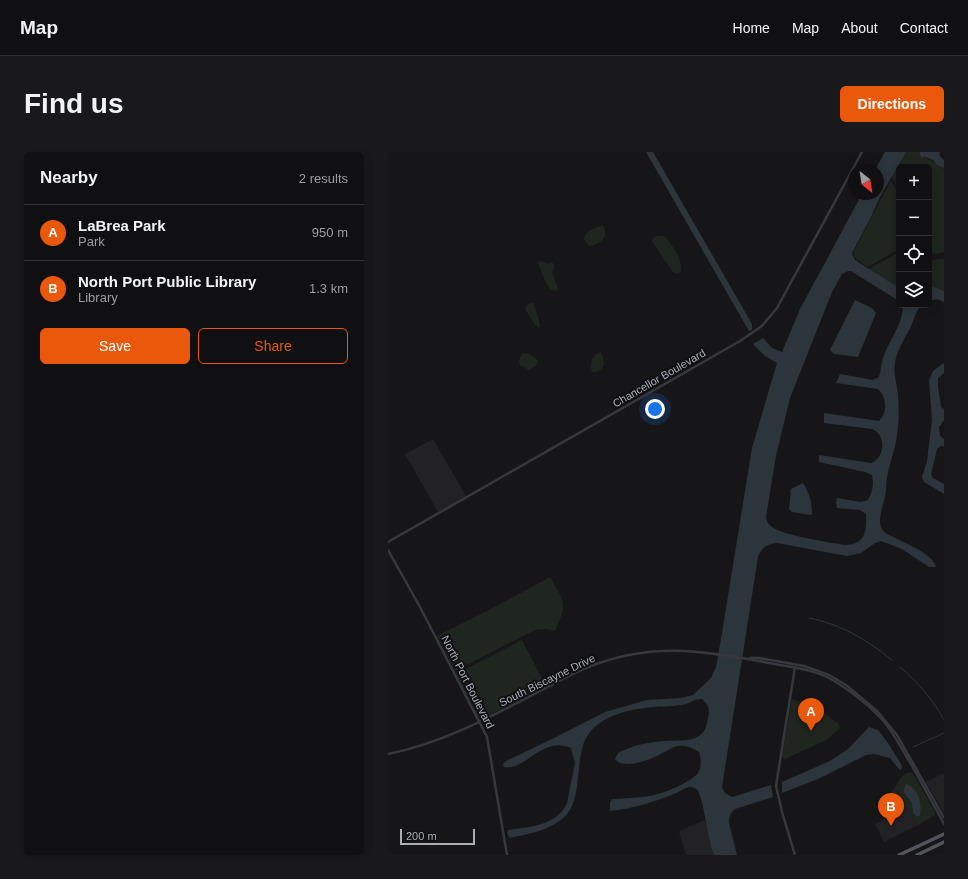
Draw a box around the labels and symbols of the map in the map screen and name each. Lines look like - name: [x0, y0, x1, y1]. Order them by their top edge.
- north arrow: [848, 164, 884, 200]
- street label: Chancellor Boulevard: [610, 347, 708, 409]
- your location: [645, 399, 665, 419]
- street label: North Port Boulevard: [439, 634, 497, 730]
- street label: South Biscayne Drive: [497, 652, 597, 708]
- pin: A: [798, 698, 824, 731]
- pin: B: [878, 793, 904, 826]
- scale bar: [400, 827, 475, 846]

